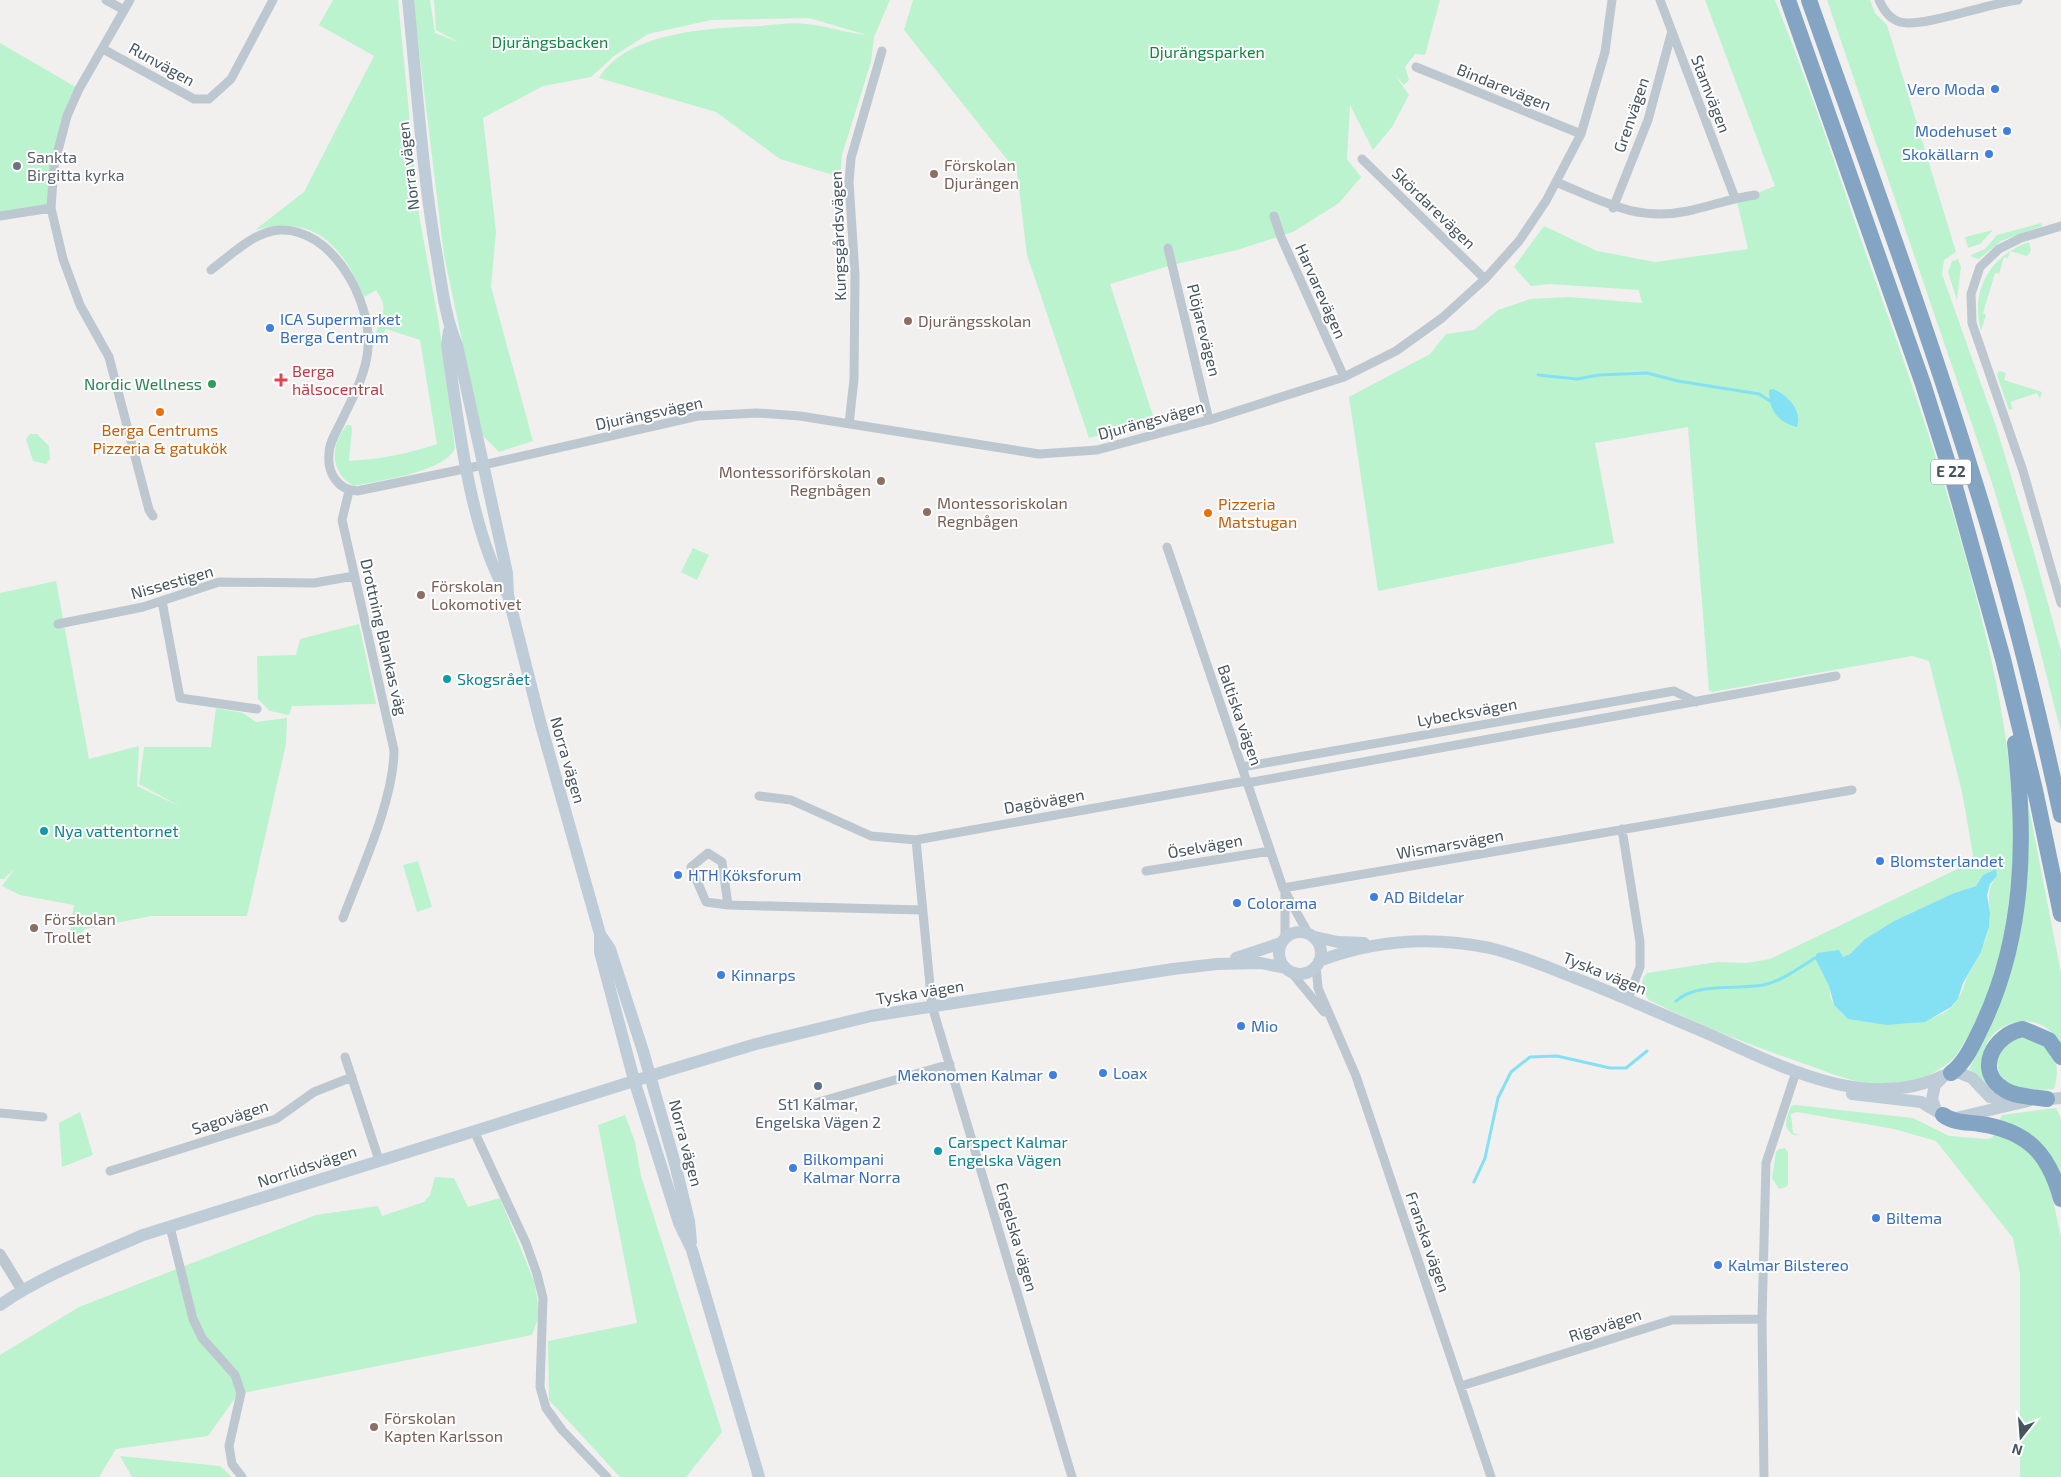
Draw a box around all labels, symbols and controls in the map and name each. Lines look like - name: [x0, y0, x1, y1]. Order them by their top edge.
- park label: Djurängsbacken: [492, 32, 608, 52]
- street label: Runvägen: [126, 38, 198, 89]
- park label: Djurängsparken: [1149, 42, 1265, 62]
- street label: Stamvägen: [1688, 52, 1735, 135]
- street label: Bindarevägen: [1454, 59, 1554, 114]
- street label: Grenvägen: [1609, 75, 1652, 155]
- place label: Vero Moda: [1907, 79, 1985, 98]
- marker: Vero Moda: [1989, 83, 2001, 95]
- street label: Norra vägen: [393, 121, 422, 211]
- place label: Modehuset: [1915, 121, 1997, 140]
- marker: Modehuset: [2001, 125, 2013, 137]
- place label: Skokällarn: [1902, 144, 1979, 163]
- place label: Sankta Birgitta kyrka: [27, 147, 125, 184]
- marker: Skokällarn: [1983, 148, 1995, 160]
- place label: Förskolan Djurängen: [944, 155, 1019, 193]
- marker: Sankta Birgitta kyrka: [11, 160, 23, 172]
- street label: Skördarevägen: [1389, 163, 1480, 252]
- marker: Förskolan Djurängen: [928, 168, 940, 180]
- street label: Kungsgårdsvägen: [826, 171, 849, 301]
- street label: Harvarevägen: [1292, 240, 1351, 341]
- street label: Plöjarevägen: [1183, 282, 1225, 378]
- place label: ICA Supermarket Berga Centrum: [280, 309, 401, 346]
- place label: Djurängsskolan: [918, 311, 1031, 331]
- marker: Djurängsskolan: [902, 315, 914, 327]
- marker: ICA Supermarket Berga Centrum: [264, 322, 276, 334]
- place label: Berga hälsocentral: [292, 361, 384, 398]
- marker: Berga hälsocentral: [274, 373, 288, 387]
- place label: Nordic Wellness: [84, 374, 202, 393]
- marker: Nordic Wellness: [206, 378, 218, 390]
- street label: Djurängsvägen: [594, 392, 704, 434]
- street label: Djurängsvägen: [1096, 396, 1206, 444]
- marker: Berga Centrums Pizzeria & gatukök: [154, 406, 166, 418]
- place label: Berga Centrums Pizzeria & gatukök: [93, 420, 227, 457]
- road number: E 22: [1931, 460, 1971, 484]
- place label: Montessoriförskolan Regnbågen: [719, 462, 871, 499]
- marker: Montessoriförskolan Regnbågen: [875, 475, 887, 487]
- place label: Montessoriskolan Regnbågen: [937, 493, 1068, 530]
- place label: Pizzeria Matstugan: [1218, 494, 1297, 531]
- marker: Montessoriskolan Regnbågen: [921, 506, 933, 518]
- marker: Pizzeria Matstugan: [1202, 507, 1214, 519]
- street label: Drottning Blankas väg: [357, 557, 412, 717]
- street label: Nissestigen: [128, 561, 215, 602]
- place label: Förskolan Lokomotivet: [431, 576, 522, 613]
- marker: Förskolan Lokomotivet: [415, 589, 427, 601]
- street label: Baltiska vägen: [1214, 662, 1267, 768]
- place label: Skogsrået: [457, 669, 530, 688]
- marker: Skogsrået: [441, 673, 453, 685]
- street label: Lybecksvägen: [1415, 693, 1518, 730]
- street label: Norra vägen: [547, 714, 590, 805]
- street label: Dagövägen: [1002, 784, 1086, 817]
- place label: Nya vattentornet: [54, 821, 179, 840]
- marker: Nya vattentornet: [38, 825, 50, 837]
- street label: Wismarsvägen: [1395, 825, 1505, 862]
- street label: Öselvägen: [1166, 830, 1244, 861]
- place label: Blomsterlandet: [1890, 851, 2004, 870]
- marker: Blomsterlandet: [1874, 855, 1886, 867]
- place label: HTH Köksforum: [688, 865, 801, 884]
- marker: HTH Köksforum: [672, 869, 684, 881]
- place label: AD Bildelar: [1384, 887, 1465, 906]
- marker: AD Bildelar: [1368, 891, 1380, 903]
- place label: Colorama: [1247, 893, 1317, 912]
- marker: Colorama: [1231, 897, 1243, 909]
- place label: Förskolan Trollet: [44, 909, 116, 946]
- marker: Förskolan Trollet: [28, 922, 40, 934]
- street label: Tyska vägen: [1560, 947, 1650, 998]
- place label: Kinnarps: [731, 965, 796, 984]
- marker: Kinnarps: [715, 969, 727, 981]
- street label: Tyska vägen: [875, 975, 965, 1008]
- place label: Mio: [1251, 1016, 1278, 1035]
- marker: Mio: [1235, 1020, 1247, 1032]
- place label: Loax: [1113, 1063, 1148, 1082]
- place label: Mekonomen Kalmar: [897, 1065, 1044, 1084]
- marker: Loax: [1097, 1067, 1109, 1079]
- marker: Mekonomen Kalmar: [1047, 1069, 1059, 1081]
- marker: St1 Kalmar, Engelska Vägen 2: [812, 1080, 824, 1092]
- place label: St1 Kalmar, Engelska Vägen 2: [755, 1094, 881, 1131]
- street label: Sagovägen: [189, 1095, 271, 1138]
- street label: Norra vägen: [666, 1097, 707, 1188]
- place label: Carspect Kalmar Engelska Vägen: [948, 1132, 1069, 1169]
- street label: Norrlidsvägen: [255, 1141, 359, 1190]
- marker: Carspect Kalmar Engelska Vägen: [932, 1145, 944, 1157]
- place label: Bilkompani Kalmar Norra: [803, 1149, 900, 1186]
- marker: Bilkompani Kalmar Norra: [787, 1162, 799, 1174]
- street label: Engelska vägen: [993, 1180, 1042, 1294]
- street label: Franska vägen: [1402, 1189, 1455, 1295]
- place label: Biltema: [1886, 1208, 1942, 1227]
- marker: Biltema: [1870, 1212, 1882, 1224]
- place label: Kalmar Bilstereo: [1728, 1255, 1849, 1274]
- marker: Kalmar Bilstereo: [1712, 1259, 1724, 1271]
- street label: Rigavägen: [1566, 1304, 1644, 1345]
- place label: Förskolan Kapten Karlsson: [384, 1408, 503, 1445]
- north arrow: [1996, 1412, 2046, 1462]
- marker: Förskolan Kapten Karlsson: [368, 1421, 380, 1433]
- text: N: [2010, 1440, 2024, 1460]

